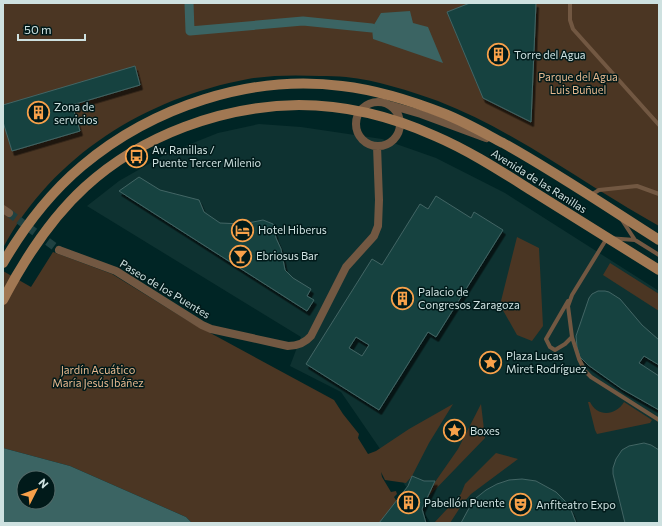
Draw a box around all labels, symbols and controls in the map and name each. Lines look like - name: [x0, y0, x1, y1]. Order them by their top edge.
- scale bar: [18, 16, 85, 42]
- text: 50 m: [24, 22, 52, 36]
- building icon: Torre del Agua: [486, 42, 512, 68]
- place label: Torre del Agua: [514, 48, 586, 61]
- park label: Parque del Agua Luis Buñuel: [538, 70, 618, 96]
- building icon: Zona de servicios: [26, 100, 52, 126]
- place label: Zona de servicios: [54, 100, 97, 126]
- bus stop icon: Av. Ranillas / Puente Tercer Milenio: [123, 143, 149, 169]
- place label: Av. Ranillas / Puente Tercer Milenio: [152, 143, 262, 169]
- street label: Avenida de las Ranillas: [489, 146, 589, 215]
- hotel icon: Hotel Hiberus: [229, 217, 255, 243]
- place label: Hotel Hiberus: [258, 223, 327, 236]
- bar icon: Ebriosus Bar: [228, 243, 254, 269]
- place label: Ebriosus Bar: [256, 249, 319, 262]
- street label: Paseo de los Puentes: [118, 256, 213, 321]
- building icon: Palacio de Congresos Zaragoza: [390, 285, 416, 311]
- place label: Palacio de Congresos Zaragoza: [418, 285, 520, 311]
- place icon: Plaza Lucas Miret Rodríguez: [478, 349, 504, 375]
- place label: Plaza Lucas Miret Rodríguez: [506, 349, 587, 375]
- park label: Jardín Acuático María Jesús Ibáñez: [52, 363, 144, 390]
- place icon: Boxes: [442, 418, 468, 444]
- place label: Boxes: [470, 424, 500, 437]
- north arrow: [16, 470, 56, 510]
- text: N: [36, 476, 51, 490]
- building icon: Pabellón Puente: [396, 490, 422, 516]
- theatre icon: Anfiteatro Expo: [507, 492, 533, 518]
- place label: Pabellón Puente: [424, 496, 505, 509]
- place label: Anfiteatro Expo: [536, 498, 616, 511]

